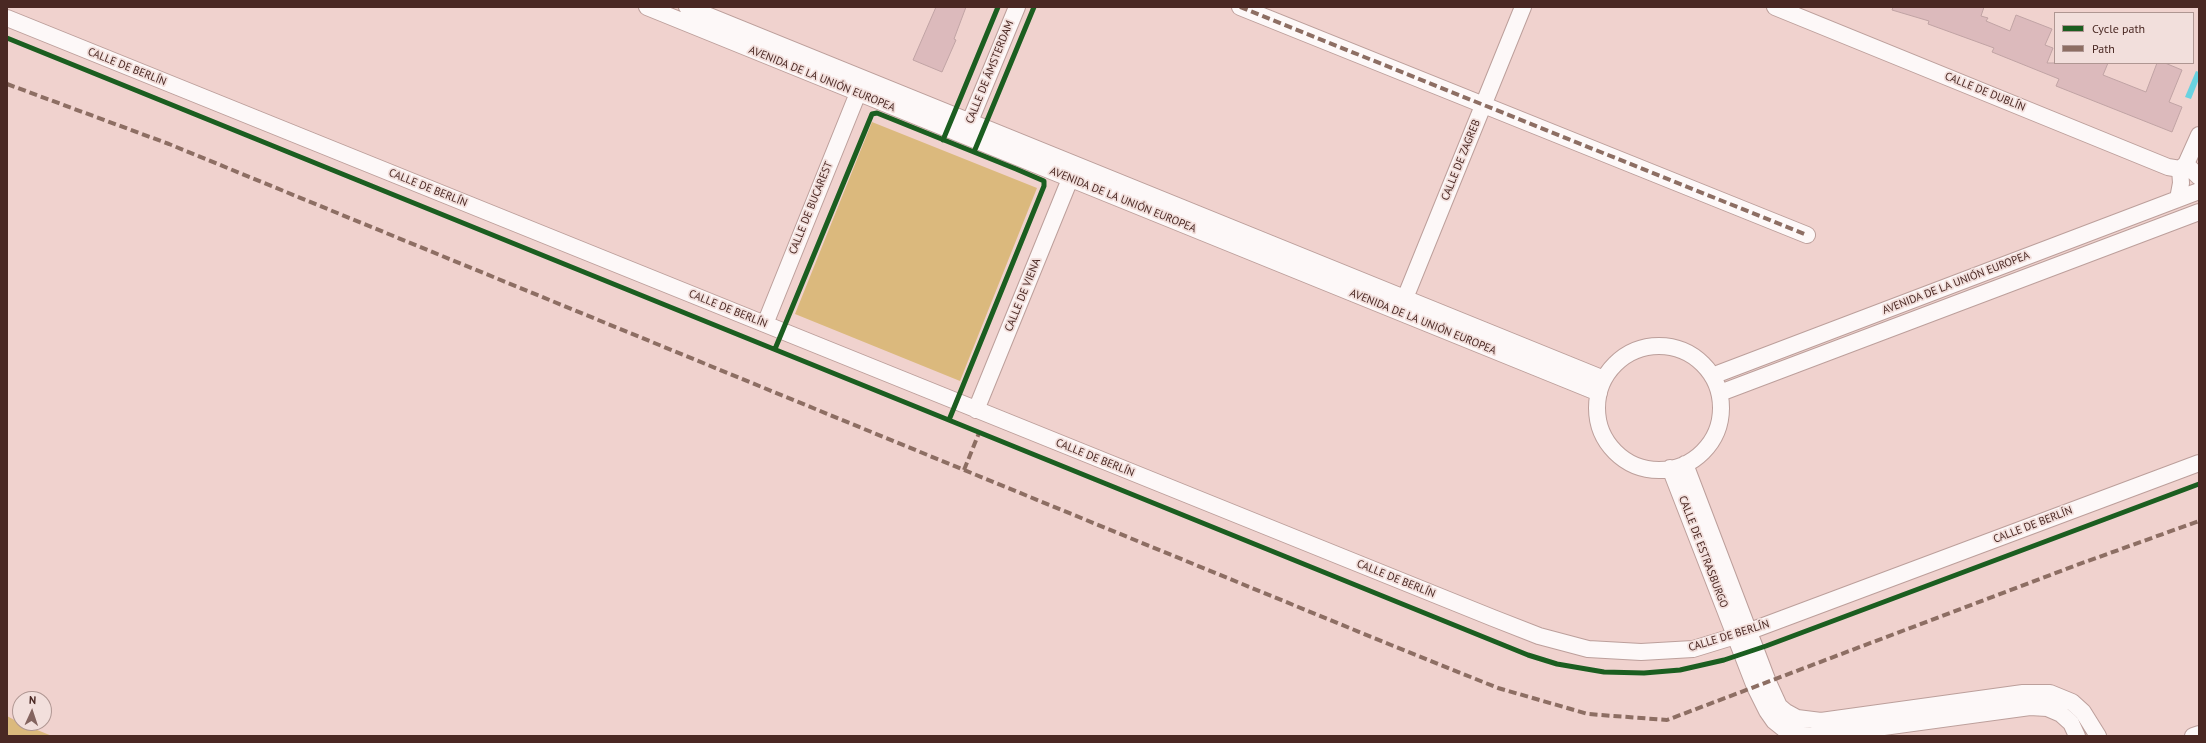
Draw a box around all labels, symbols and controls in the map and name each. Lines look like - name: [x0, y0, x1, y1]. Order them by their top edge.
- legend: [2054, 12, 2194, 64]
- street label: CALLE DE ÁMSTERDAM: [963, 18, 1017, 126]
- text: Cycle path: [2092, 21, 2145, 36]
- text: Path: [2092, 41, 2115, 56]
- street label: AVENIDA DE LA UNIÓN EUROPEA: [747, 43, 897, 115]
- street label: CALLE DE BERLÍN: [86, 45, 168, 89]
- street label: CALLE DE DUBLÍN: [1943, 70, 2027, 114]
- street label: CALLE DE ZAGREB: [1439, 118, 1483, 202]
- street label: CALLE DE BUCAREST: [786, 160, 836, 256]
- street label: AVENIDA DE LA UNIÓN EUROPEA: [1048, 164, 1198, 236]
- street label: CALLE DE BERLÍN: [387, 166, 469, 210]
- street label: AVENIDA DE LA UNIÓN EUROPEA: [1880, 249, 2032, 317]
- street label: CALLE DE VIENA: [1002, 256, 1044, 334]
- street label: AVENIDA DE LA UNIÓN EUROPEA: [1348, 286, 1498, 358]
- street label: CALLE DE BERLÍN: [687, 287, 769, 331]
- street label: CALLE DE BERLÍN: [1054, 436, 1136, 480]
- street label: CALLE DE ESTRASBURGO: [1676, 494, 1730, 610]
- street label: CALLE DE BERLÍN: [1992, 504, 2074, 546]
- street label: CALLE DE BERLÍN: [1355, 557, 1437, 601]
- street label: CALLE DE BERLÍN: [1687, 617, 1771, 655]
- north arrow: [12, 691, 52, 731]
- text: N: [29, 693, 37, 707]

